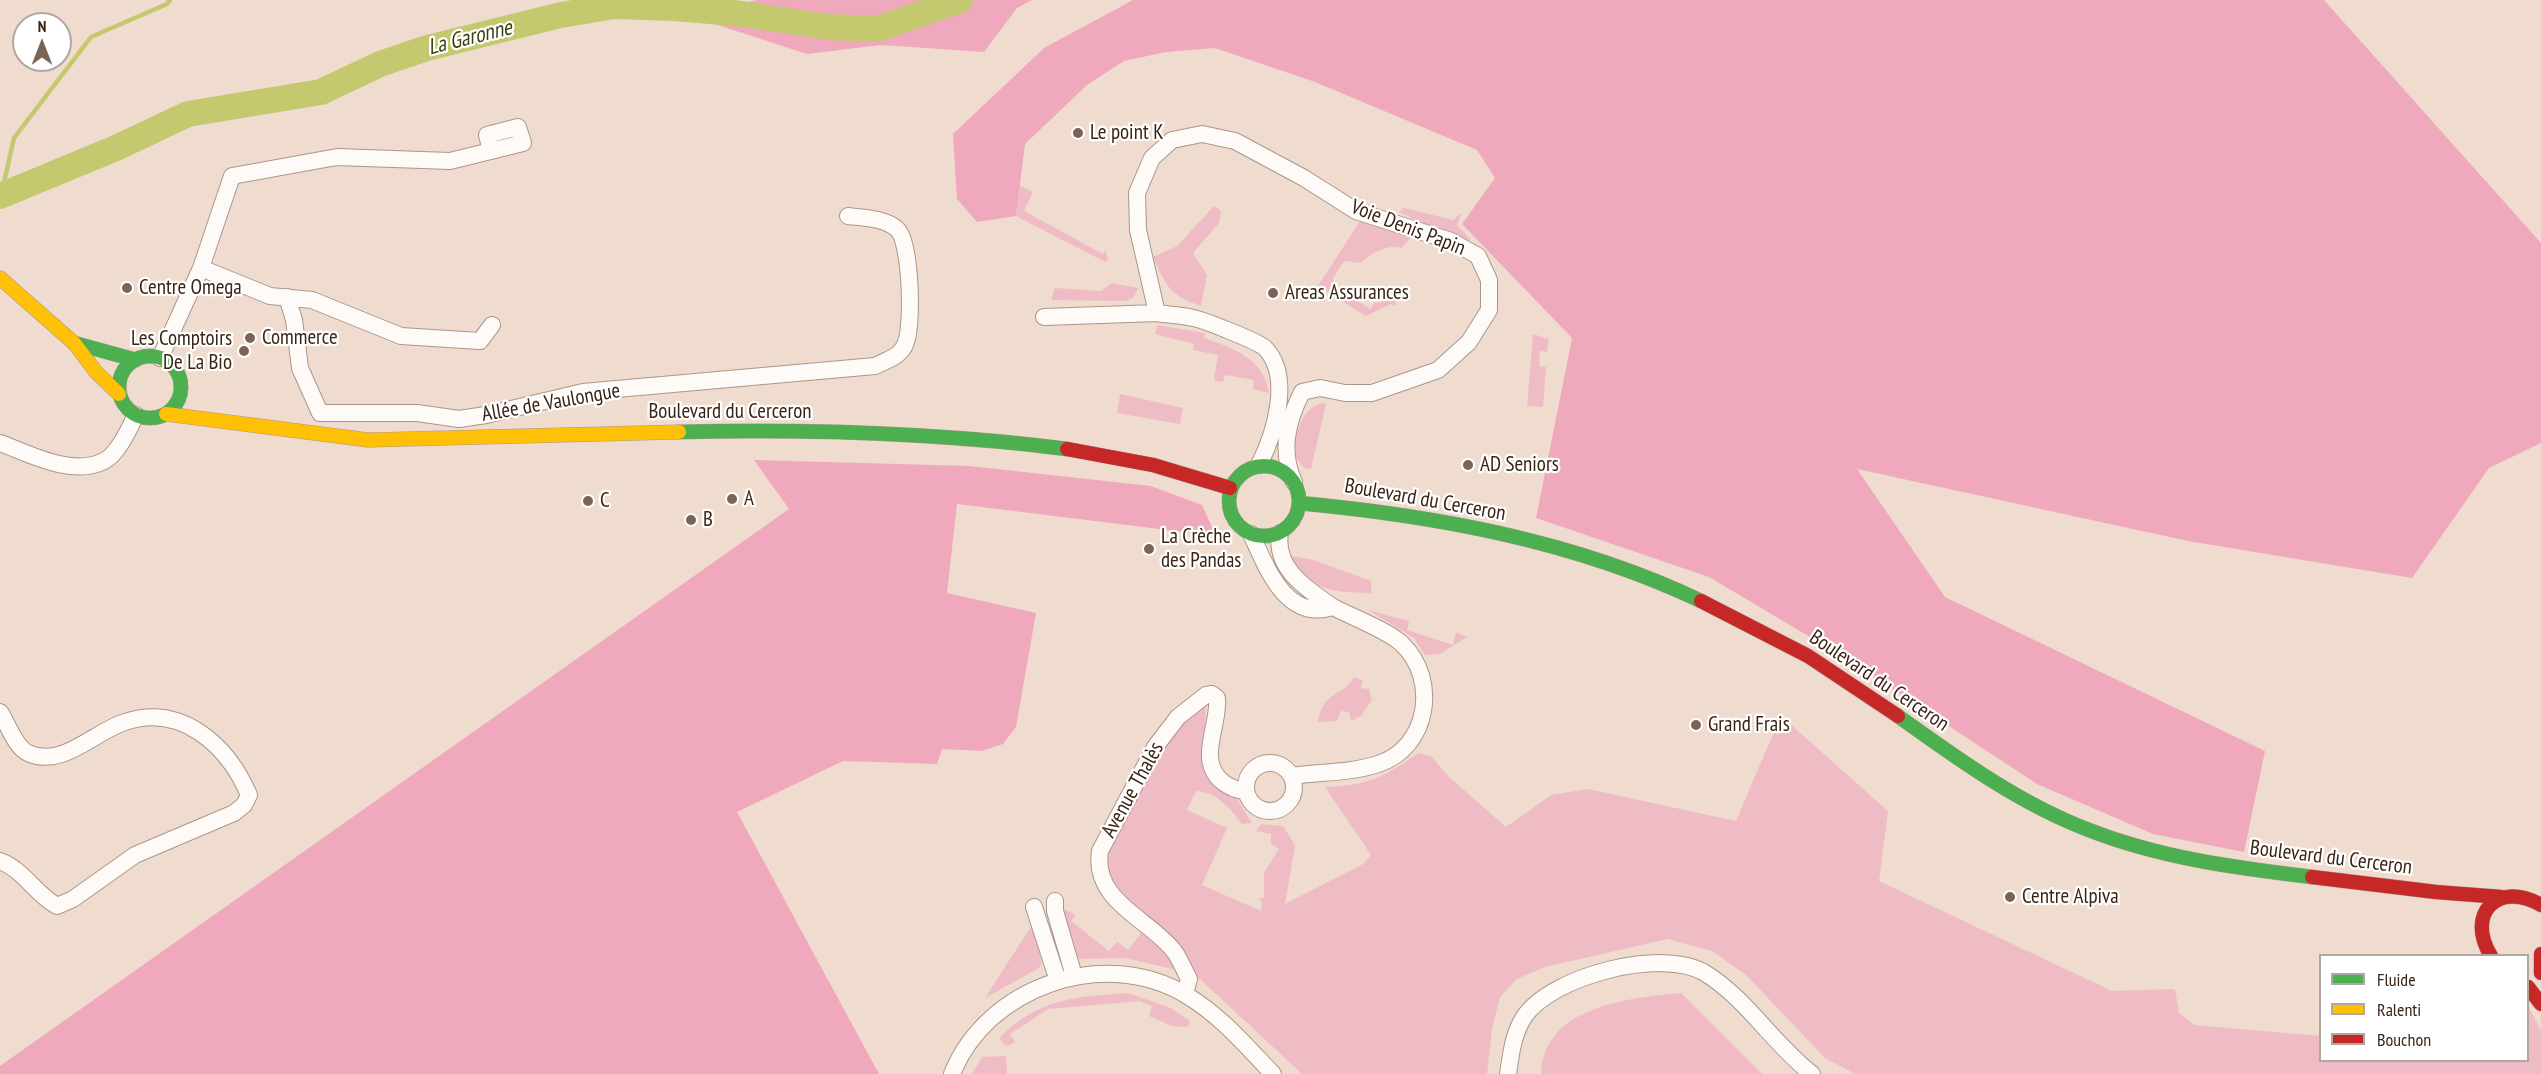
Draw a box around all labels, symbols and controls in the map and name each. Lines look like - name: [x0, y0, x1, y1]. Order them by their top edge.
- north arrow: [12, 12, 72, 72]
- water label: La Garonne: [425, 15, 515, 61]
- text: N: [38, 16, 46, 36]
- place label: Le point K: [1090, 120, 1163, 146]
- marker: Le point K: [1071, 126, 1085, 140]
- street label: Voie Denis Papin: [1347, 195, 1469, 261]
- place label: Centre Omega: [139, 275, 242, 301]
- place label: Areas Assurances: [1285, 280, 1409, 306]
- marker: Centre Omega: [120, 281, 134, 295]
- marker: Areas Assurances: [1266, 286, 1280, 300]
- place label: Commerce: [262, 325, 338, 351]
- place label: Les Comptoirs De La Bio: [131, 326, 232, 376]
- marker: Commerce: [243, 331, 257, 345]
- marker: Les Comptoirs De La Bio: [237, 344, 251, 358]
- street label: Allée de Vaulongue: [480, 378, 622, 428]
- street label: Boulevard du Cerceron: [648, 399, 812, 425]
- place label: AD Seniors: [1480, 452, 1559, 478]
- marker: AD Seniors: [1461, 458, 1475, 472]
- street label: Boulevard du Cerceron: [1343, 473, 1507, 527]
- place label: A: [744, 486, 754, 512]
- place label: C: [600, 488, 610, 514]
- marker: A: [725, 492, 739, 506]
- marker: C: [581, 494, 595, 508]
- place label: B: [703, 507, 713, 533]
- marker: B: [684, 513, 698, 527]
- place label: La Crèche des Pandas: [1161, 524, 1241, 574]
- marker: La Crèche des Pandas: [1142, 542, 1156, 556]
- street label: Boulevard du Cerceron: [1804, 625, 1954, 737]
- place label: Grand Frais: [1708, 712, 1790, 738]
- marker: Grand Frais: [1689, 718, 1703, 732]
- street label: Avenue Thalès: [1096, 738, 1170, 842]
- street label: Boulevard du Cerceron: [2249, 836, 2413, 880]
- place label: Centre Alpiva: [2022, 884, 2119, 910]
- marker: Centre Alpiva: [2003, 890, 2017, 904]
- legend: [2319, 954, 2529, 1062]
- text: Fluide: [2377, 968, 2416, 991]
- text: Ralenti: [2377, 998, 2421, 1021]
- text: Bouchon: [2377, 1028, 2431, 1051]

